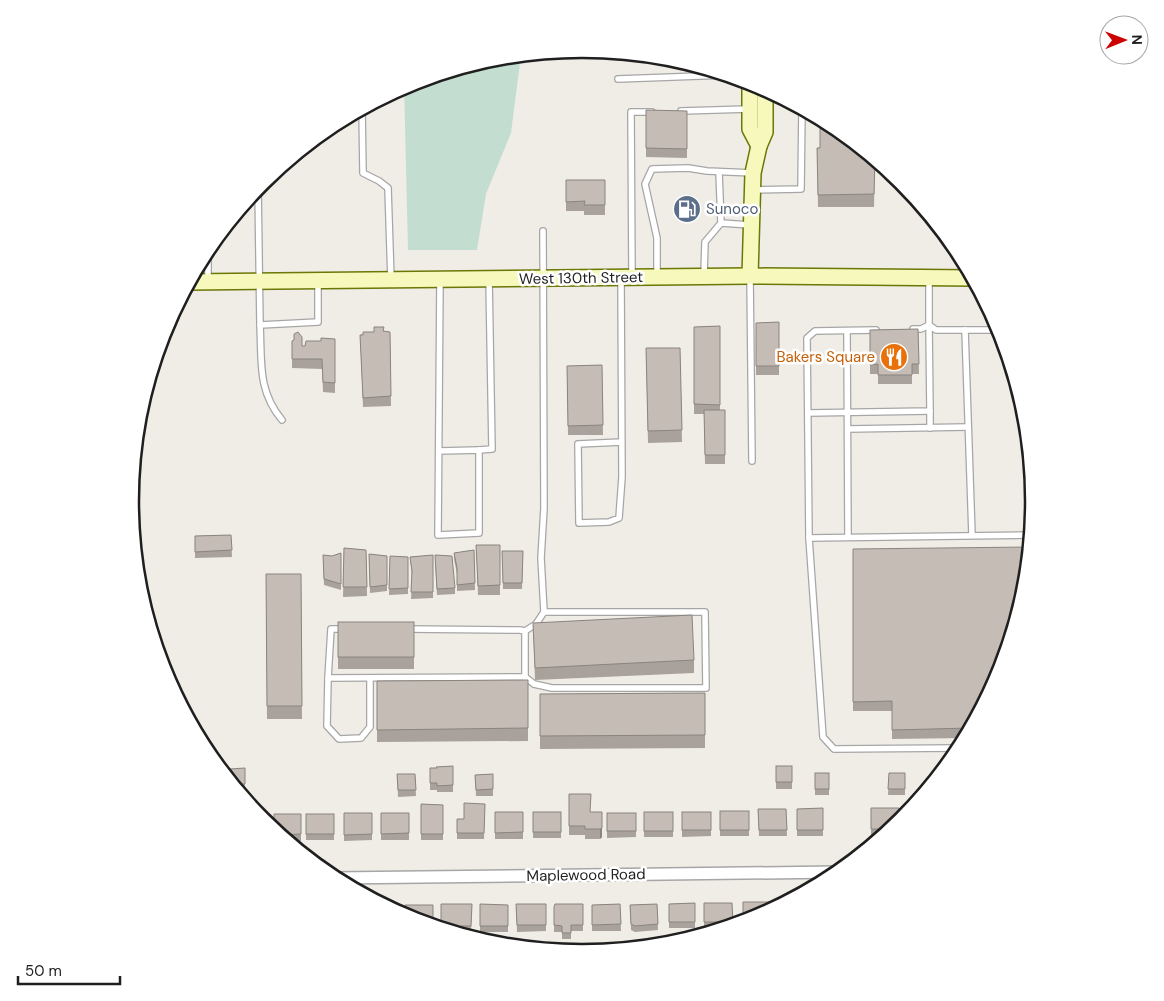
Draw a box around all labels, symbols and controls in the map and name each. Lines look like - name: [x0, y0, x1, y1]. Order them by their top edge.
- north arrow: [1099, 15, 1149, 65]
- text: N: [1128, 35, 1146, 45]
- fuel station icon: Sunoco: [672, 194, 702, 224]
- place label: Sunoco: [706, 199, 758, 219]
- street label: West 130th Street: [519, 267, 643, 289]
- restaurant icon: Bakers Square: [879, 342, 909, 372]
- place label: Bakers Square: [777, 347, 875, 367]
- street label: Maplewood Road: [526, 864, 646, 886]
- scale bar: [18, 954, 120, 986]
- text: 50 m: [25, 961, 62, 981]

